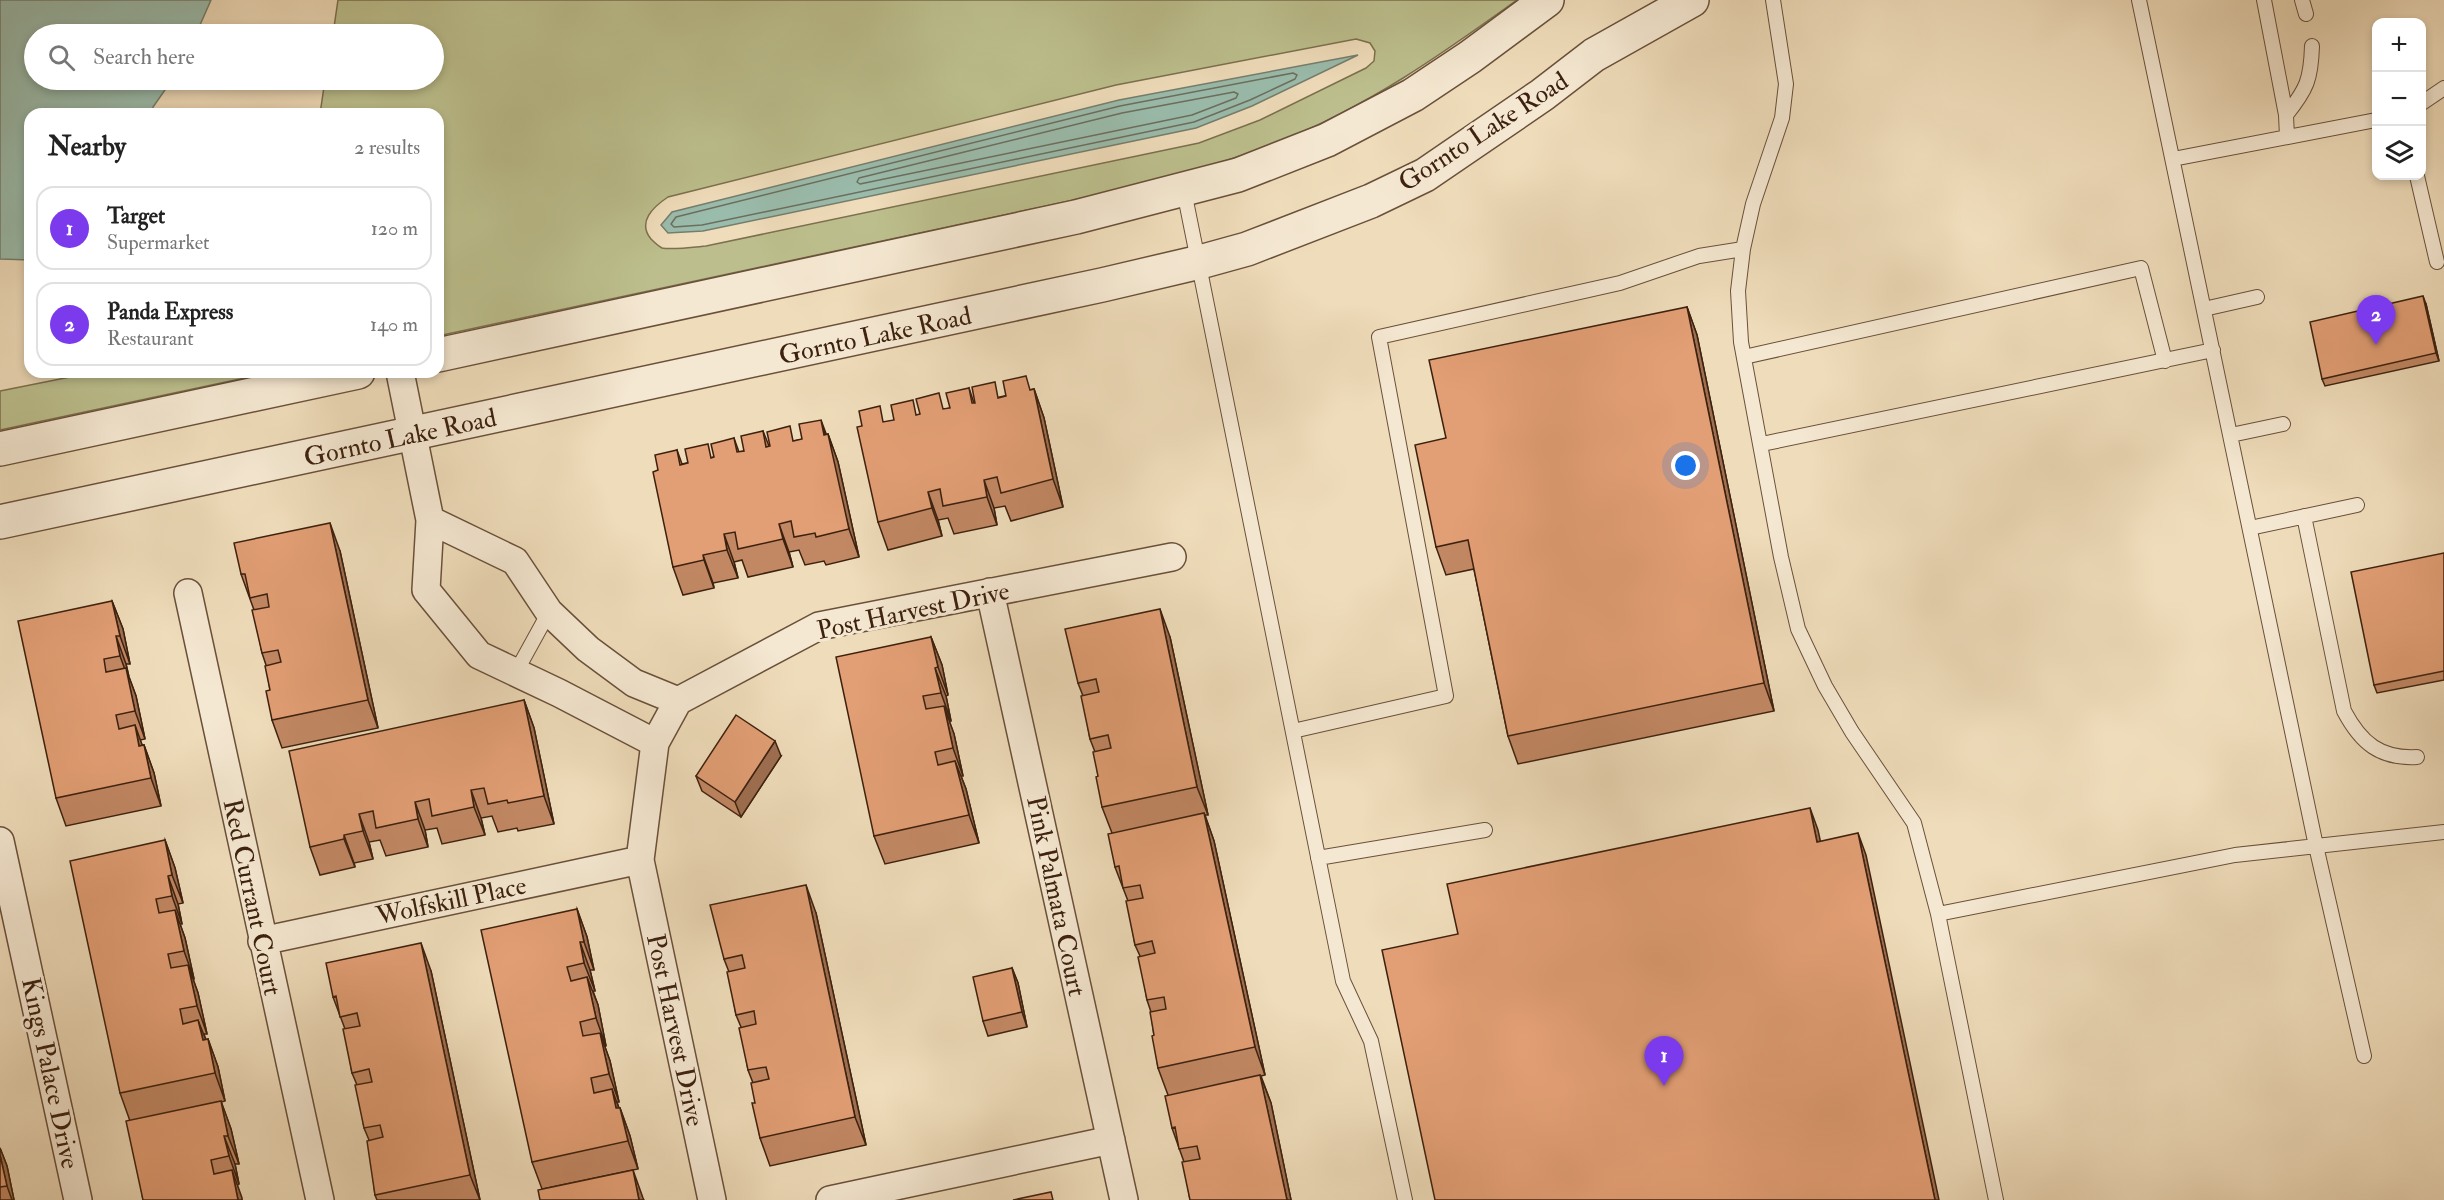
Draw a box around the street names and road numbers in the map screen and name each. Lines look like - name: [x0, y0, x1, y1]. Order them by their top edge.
- street label: Gornto Lake Road: [1393, 65, 1575, 199]
- street label: Gornto Lake Road: [776, 300, 975, 372]
- street label: Gornto Lake Road: [301, 402, 500, 474]
- street label: Post Harvest Drive: [814, 575, 1012, 647]
- street label: Pink Palmata Court: [1019, 793, 1093, 999]
- street label: Red Currant Court: [216, 796, 288, 998]
- street label: Wolfskill Place: [372, 869, 529, 933]
- street label: Post Harvest Drive: [639, 931, 711, 1129]
- street label: Kings Palace Drive: [14, 975, 86, 1172]

